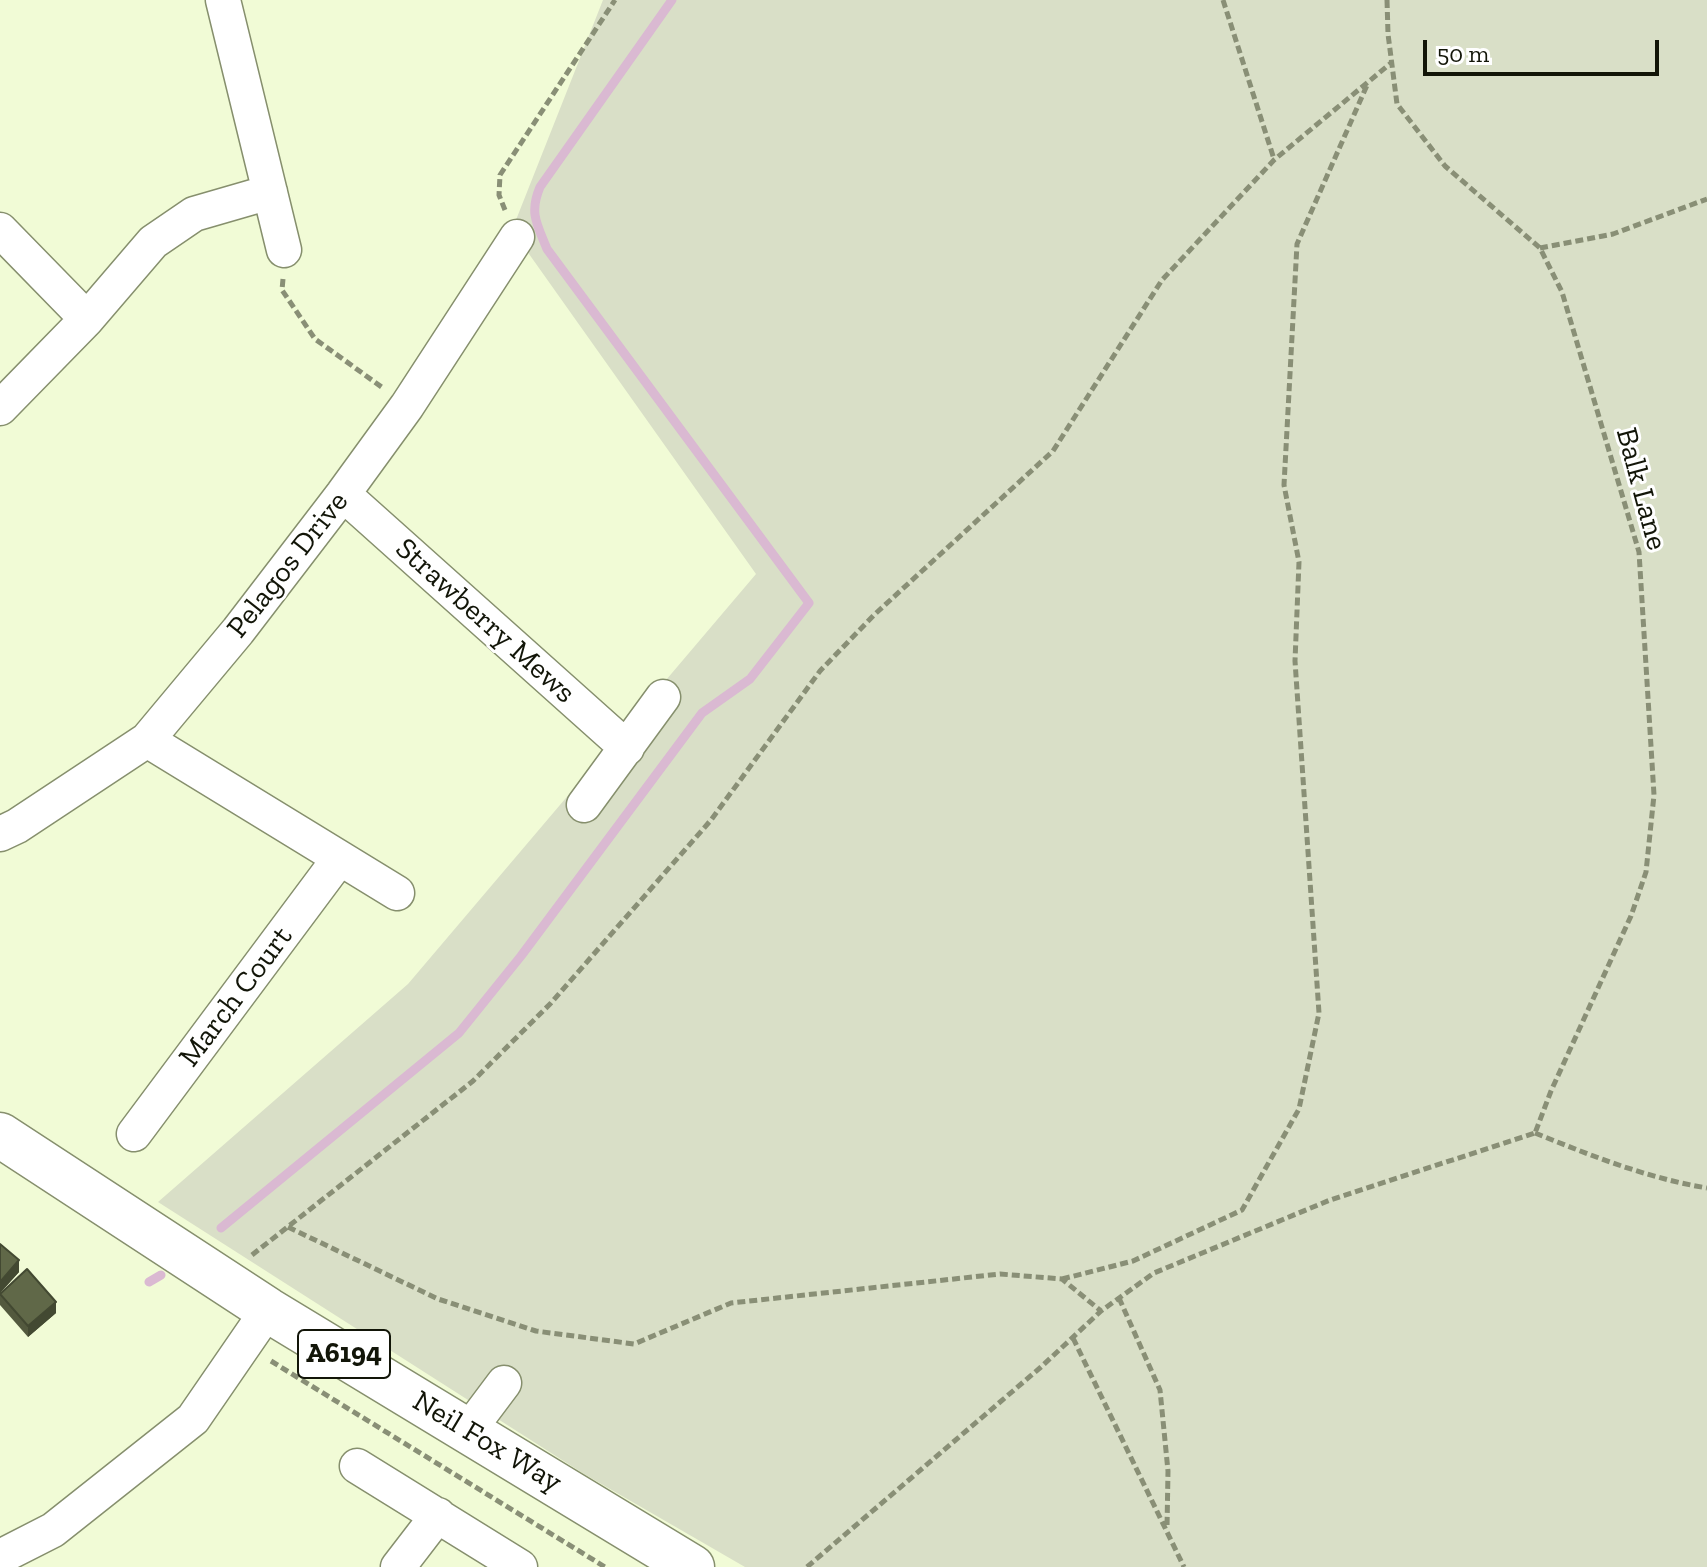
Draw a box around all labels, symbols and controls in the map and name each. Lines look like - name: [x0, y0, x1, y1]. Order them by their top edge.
- scale bar: [1427, 24, 1663, 74]
- text: 50 m: [1437, 39, 1489, 68]
- street label: Balk Lane: [1607, 424, 1675, 554]
- street label: Pelagos Drive: [220, 485, 356, 645]
- street label: Strawberry Mews: [388, 531, 582, 711]
- street label: March Court: [172, 920, 300, 1074]
- road number: A6194: [298, 1330, 390, 1378]
- street label: Neil Fox Way: [406, 1383, 568, 1501]

